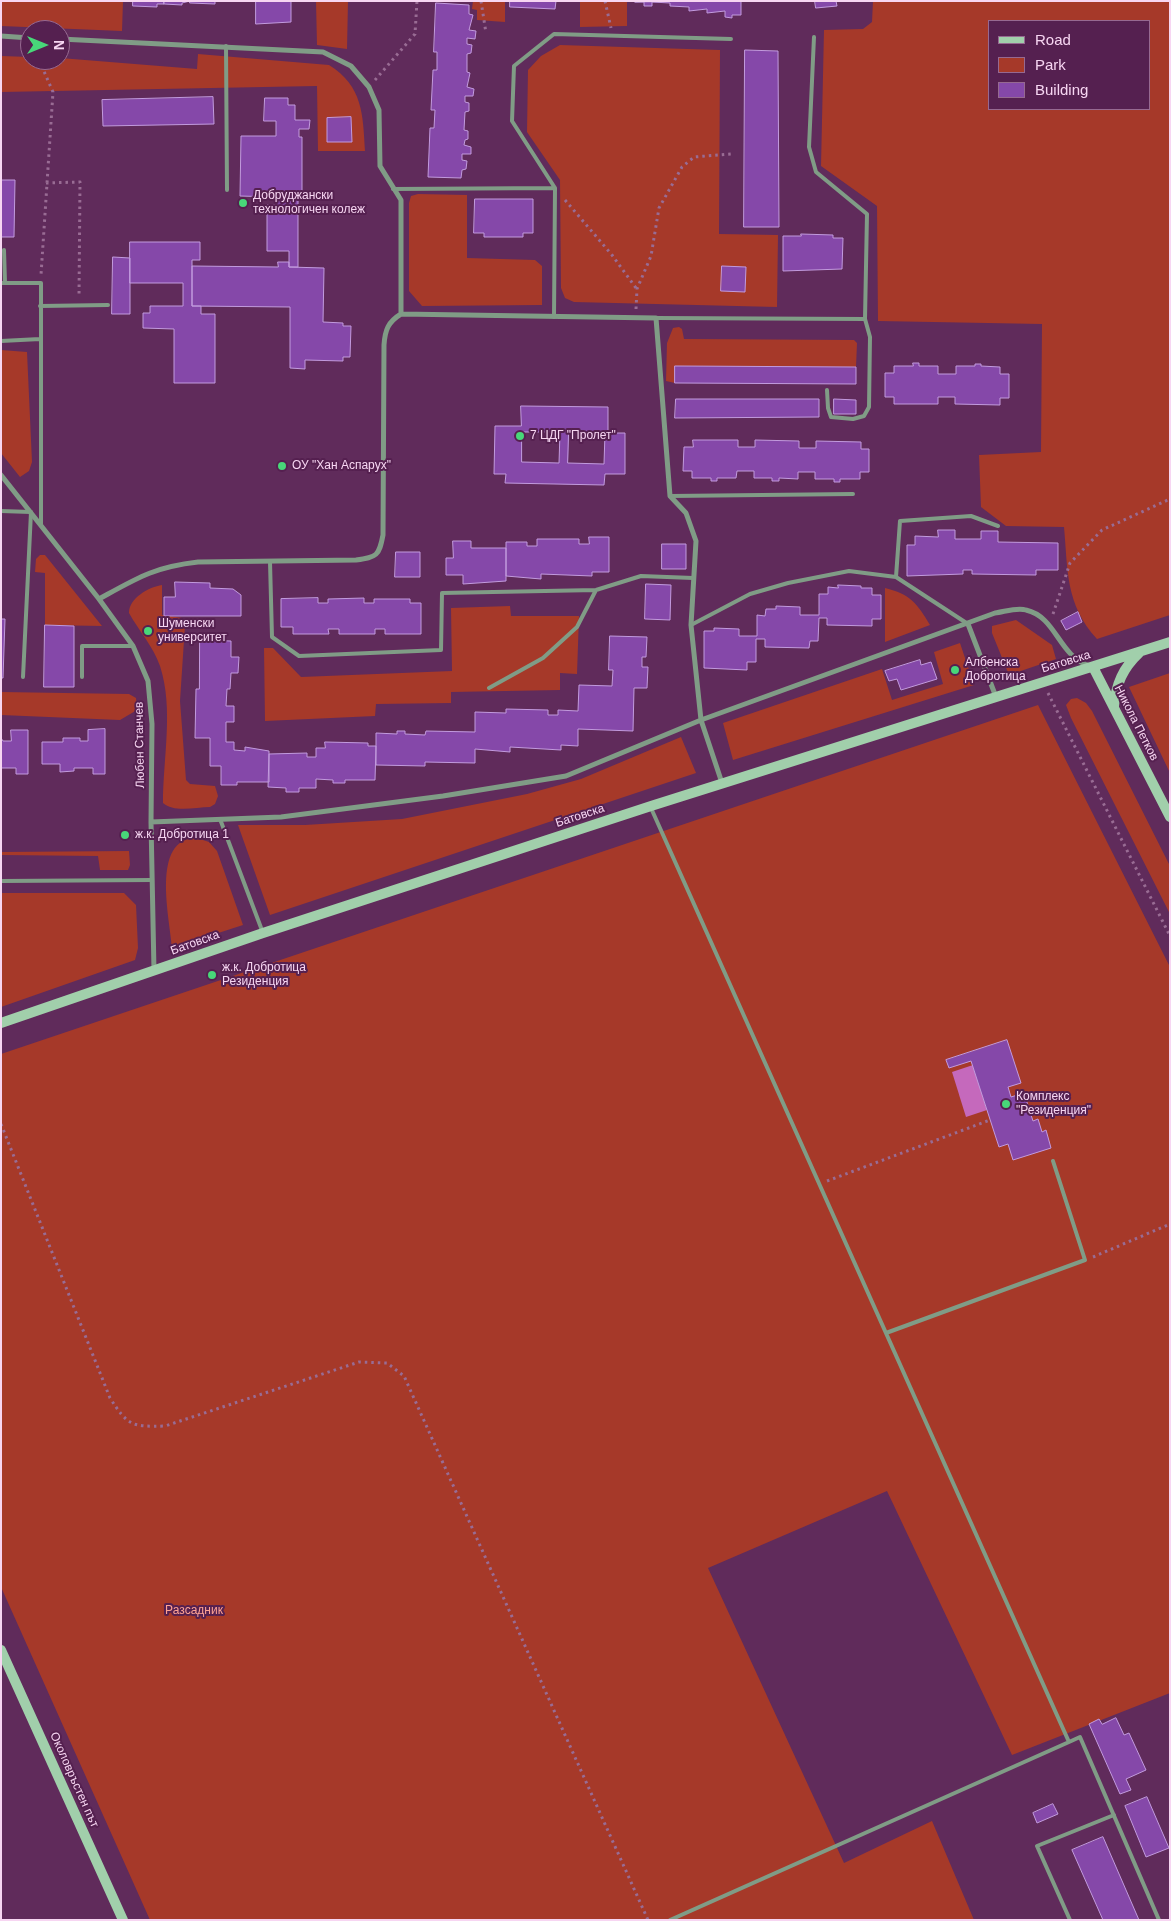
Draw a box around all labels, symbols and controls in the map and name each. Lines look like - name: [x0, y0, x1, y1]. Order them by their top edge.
- north arrow: [20, 20, 70, 70]
- legend: [988, 20, 1151, 110]
- text: Road: [1035, 31, 1071, 48]
- text: N: [51, 40, 67, 50]
- text: Park: [1035, 56, 1066, 73]
- text: Building: [1035, 81, 1088, 98]
- place label: Добруджански технологичен колеж: [253, 189, 365, 217]
- marker: Добруджански технологичен колеж: [237, 197, 249, 209]
- place label: 7 ЦДГ "Пролет": [530, 429, 616, 443]
- marker: 7 ЦДГ "Пролет": [514, 430, 526, 442]
- place label: ОУ "Хан Аспарух": [292, 459, 391, 473]
- marker: ОУ "Хан Аспарух": [276, 460, 288, 472]
- place label: Шуменски университет: [158, 617, 227, 645]
- marker: Шуменски университет: [142, 625, 154, 637]
- street label: Батовска: [1040, 648, 1092, 676]
- place label: Албенска Добротица: [965, 656, 1026, 684]
- marker: Албенска Добротица: [949, 664, 961, 676]
- street label: Никола Петков: [1111, 683, 1161, 763]
- street label: Любен Станчев: [132, 701, 148, 789]
- street label: Батовска: [554, 801, 606, 831]
- place label: ж.к. Добротица 1: [135, 828, 229, 842]
- marker: ж.к. Добротица 1: [119, 829, 131, 841]
- street label: Батовска: [169, 928, 221, 958]
- place label: ж.к. Добротица Резиденция: [222, 961, 306, 989]
- marker: ж.к. Добротица Резиденция: [206, 969, 218, 981]
- place label: Комплекс "Резиденция": [1016, 1090, 1091, 1118]
- marker: Комплекс "Резиденция": [1000, 1098, 1012, 1110]
- park label: Разсадник: [165, 1604, 223, 1618]
- street label: Околовръстен път: [46, 1730, 102, 1830]

